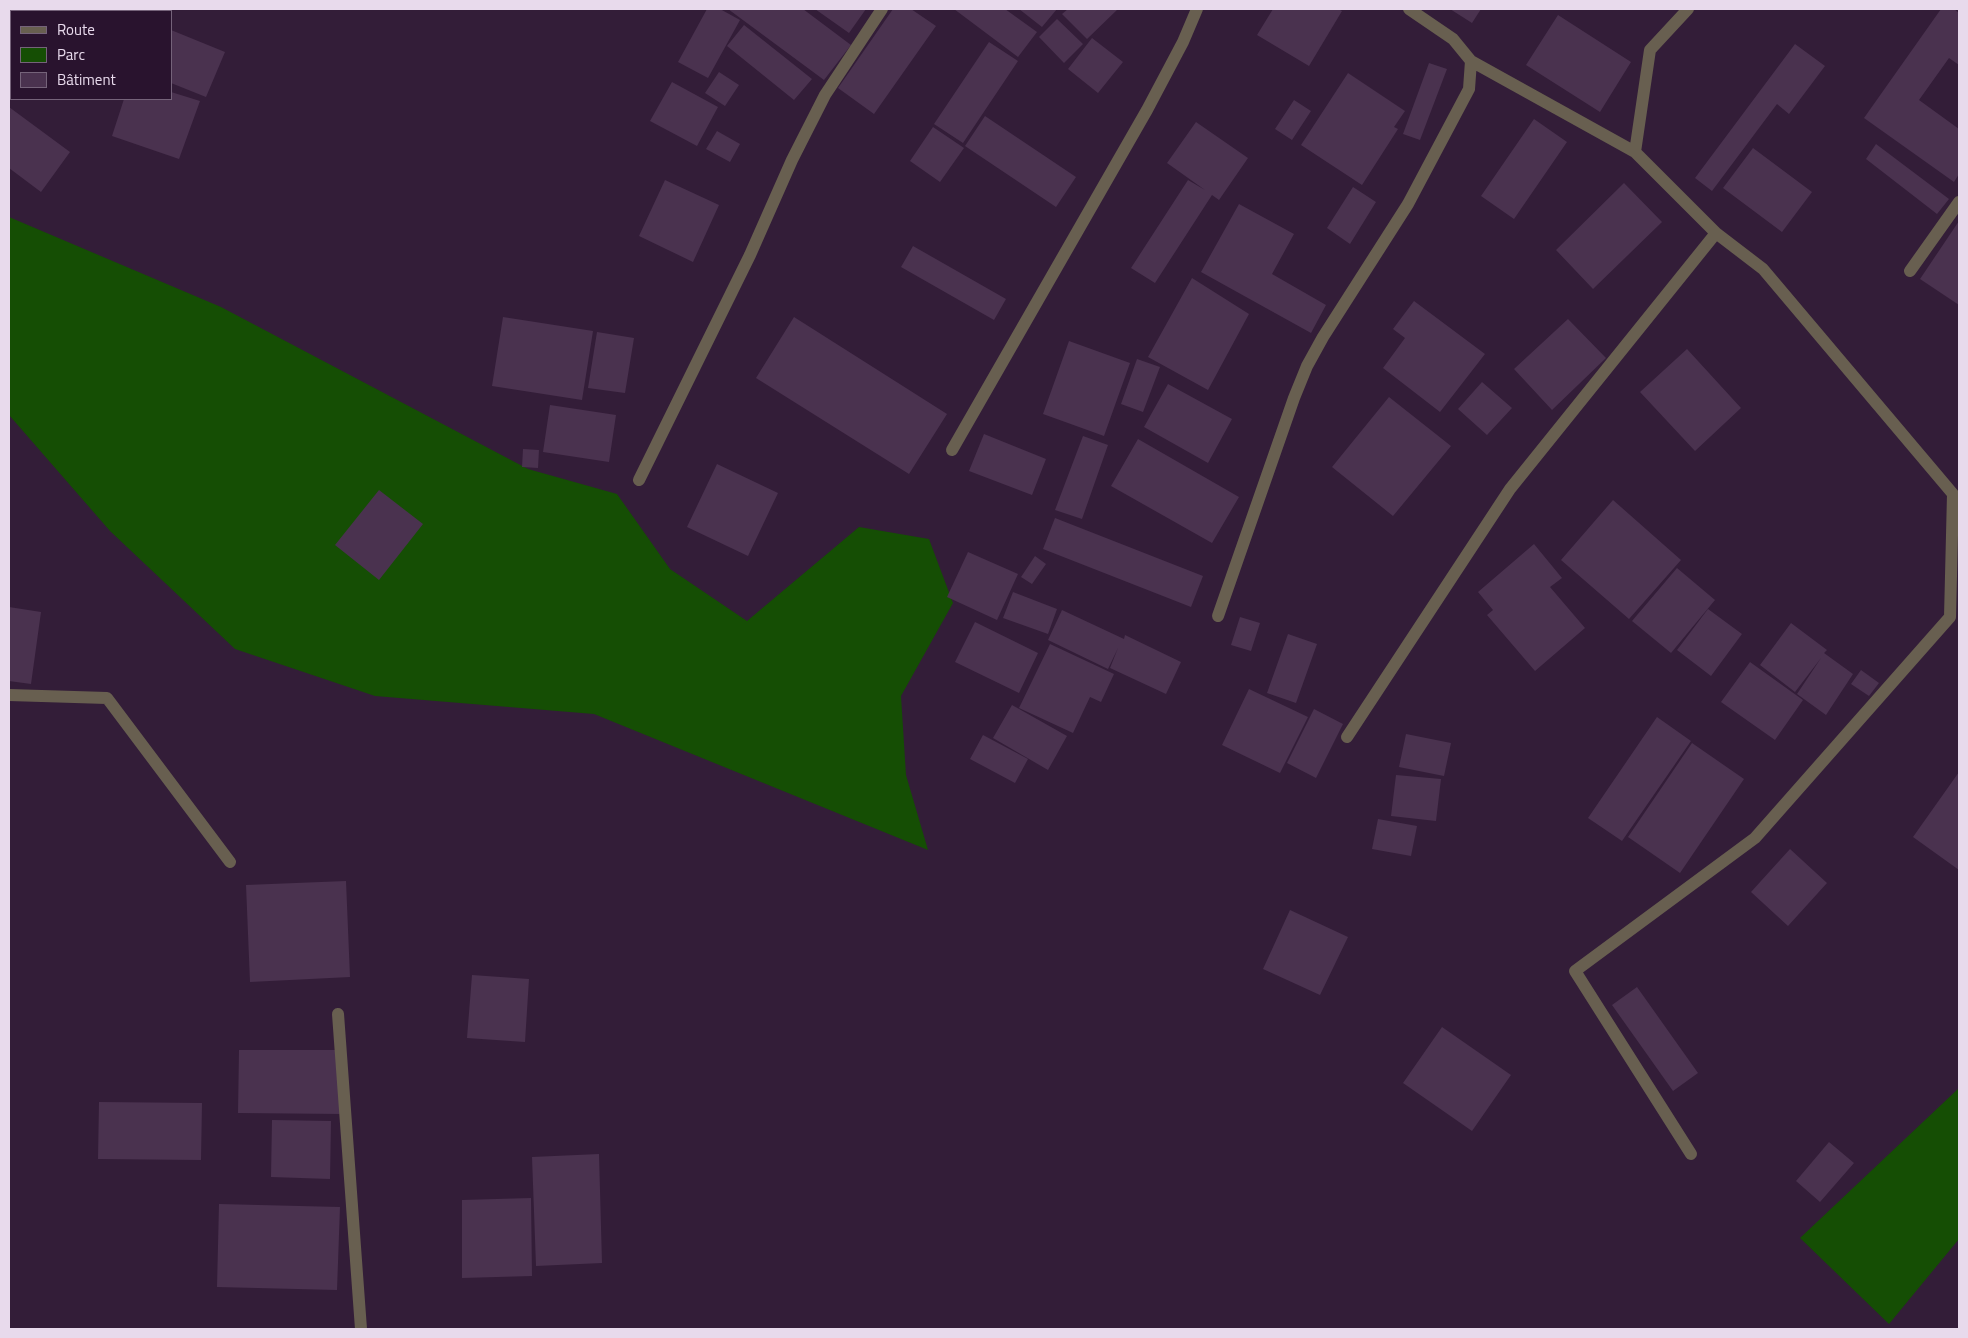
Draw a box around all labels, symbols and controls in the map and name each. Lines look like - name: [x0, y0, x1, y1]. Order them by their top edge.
- legend: [10, 10, 172, 100]
- text: Route: [57, 18, 95, 41]
- text: Parc: [57, 43, 85, 66]
- text: Bâtiment: [57, 68, 116, 91]

